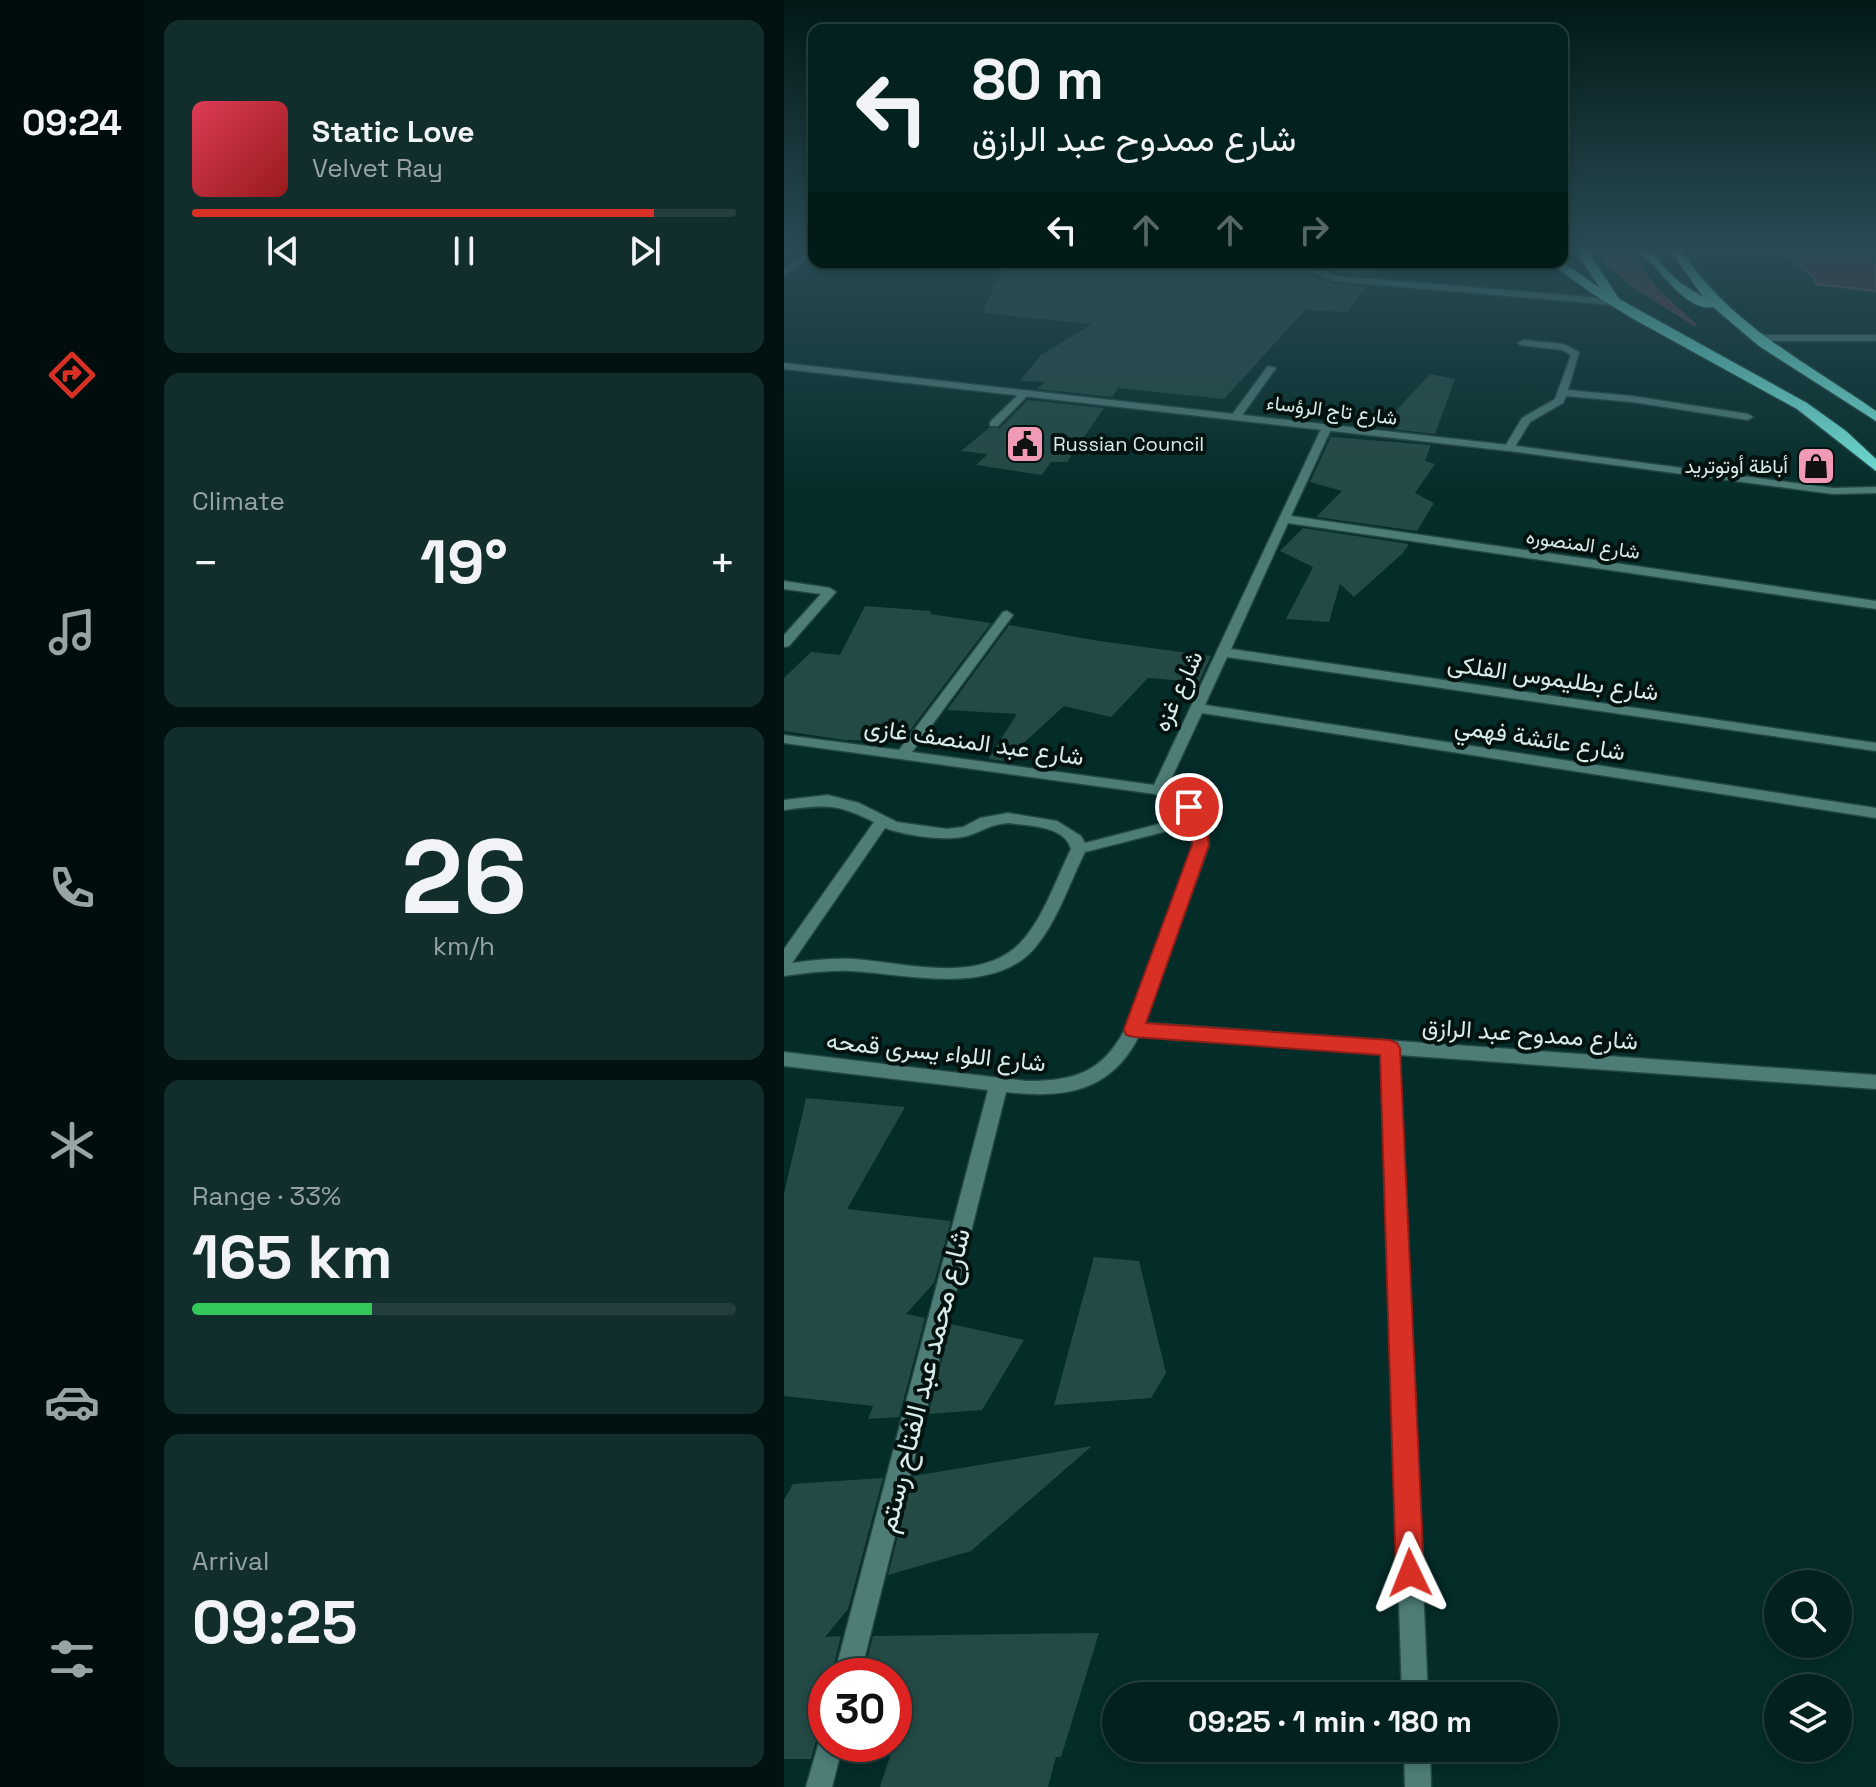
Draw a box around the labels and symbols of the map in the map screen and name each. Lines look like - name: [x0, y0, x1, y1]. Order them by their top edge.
- street label: شارع تاج الرؤساء: [1265, 389, 1399, 432]
- public building icon: Russian Council: [1004, 423, 1046, 465]
- place label: Russian Council: [1053, 431, 1204, 457]
- shop icon: أباظة أوتوتريد: [1795, 445, 1837, 487]
- place label: أباظة أوتوتريد: [1684, 453, 1788, 479]
- street label: شارع المنصوره: [1524, 523, 1642, 566]
- street label: شارع غزه: [1145, 645, 1211, 737]
- street label: شارع بطليموس الفلكى: [1445, 647, 1661, 709]
- street label: شارع عائشة فهمي: [1452, 710, 1627, 771]
- street label: شارع عبد المنصف غازى: [862, 711, 1086, 773]
- pin: [1155, 773, 1223, 841]
- street label: شارع ممدوح عبد الرازق: [1421, 1010, 1639, 1058]
- street label: شارع اللواء يسرى قمحه: [825, 1025, 1047, 1079]
- street label: شارع محمد عبد الفتاح رستم: [868, 1224, 979, 1536]
- position arrow: [1368, 1531, 1452, 1615]
- speed limit sign: 30: [808, 1658, 912, 1762]

